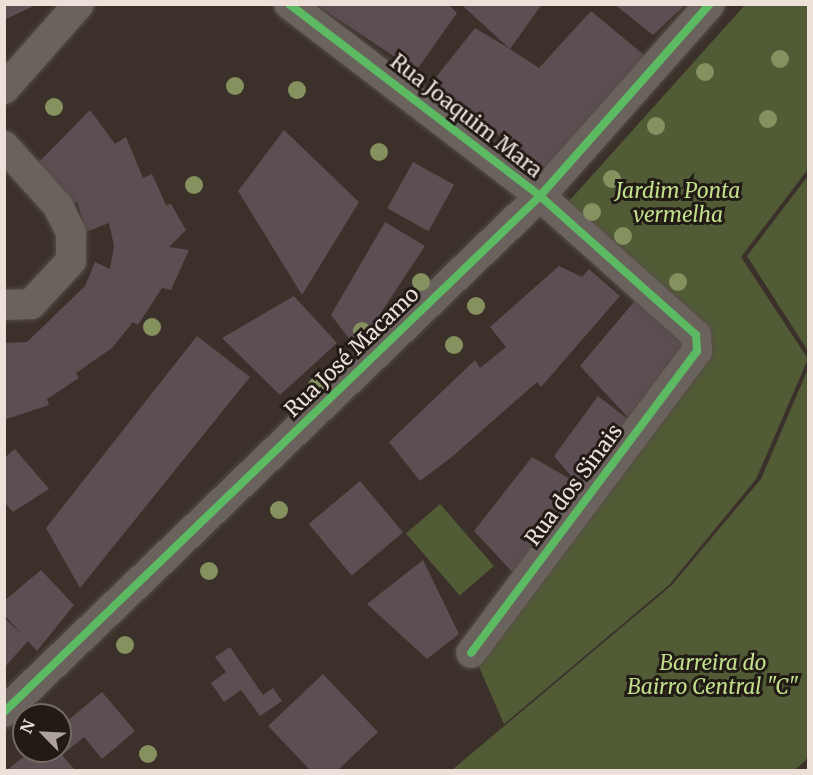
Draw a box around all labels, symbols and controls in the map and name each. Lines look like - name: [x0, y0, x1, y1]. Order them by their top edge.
- street label: Rua Joaquim Mara: [385, 49, 547, 183]
- park label: Jardim Ponta vermelha: [616, 178, 740, 228]
- street label: Rua José Macamo: [280, 282, 424, 422]
- street label: Rua dos Sinais: [520, 419, 628, 551]
- park label: Barreira do Bairro Central "C": [627, 650, 799, 700]
- north arrow: [12, 703, 72, 763]
- text: N: [16, 717, 39, 736]

